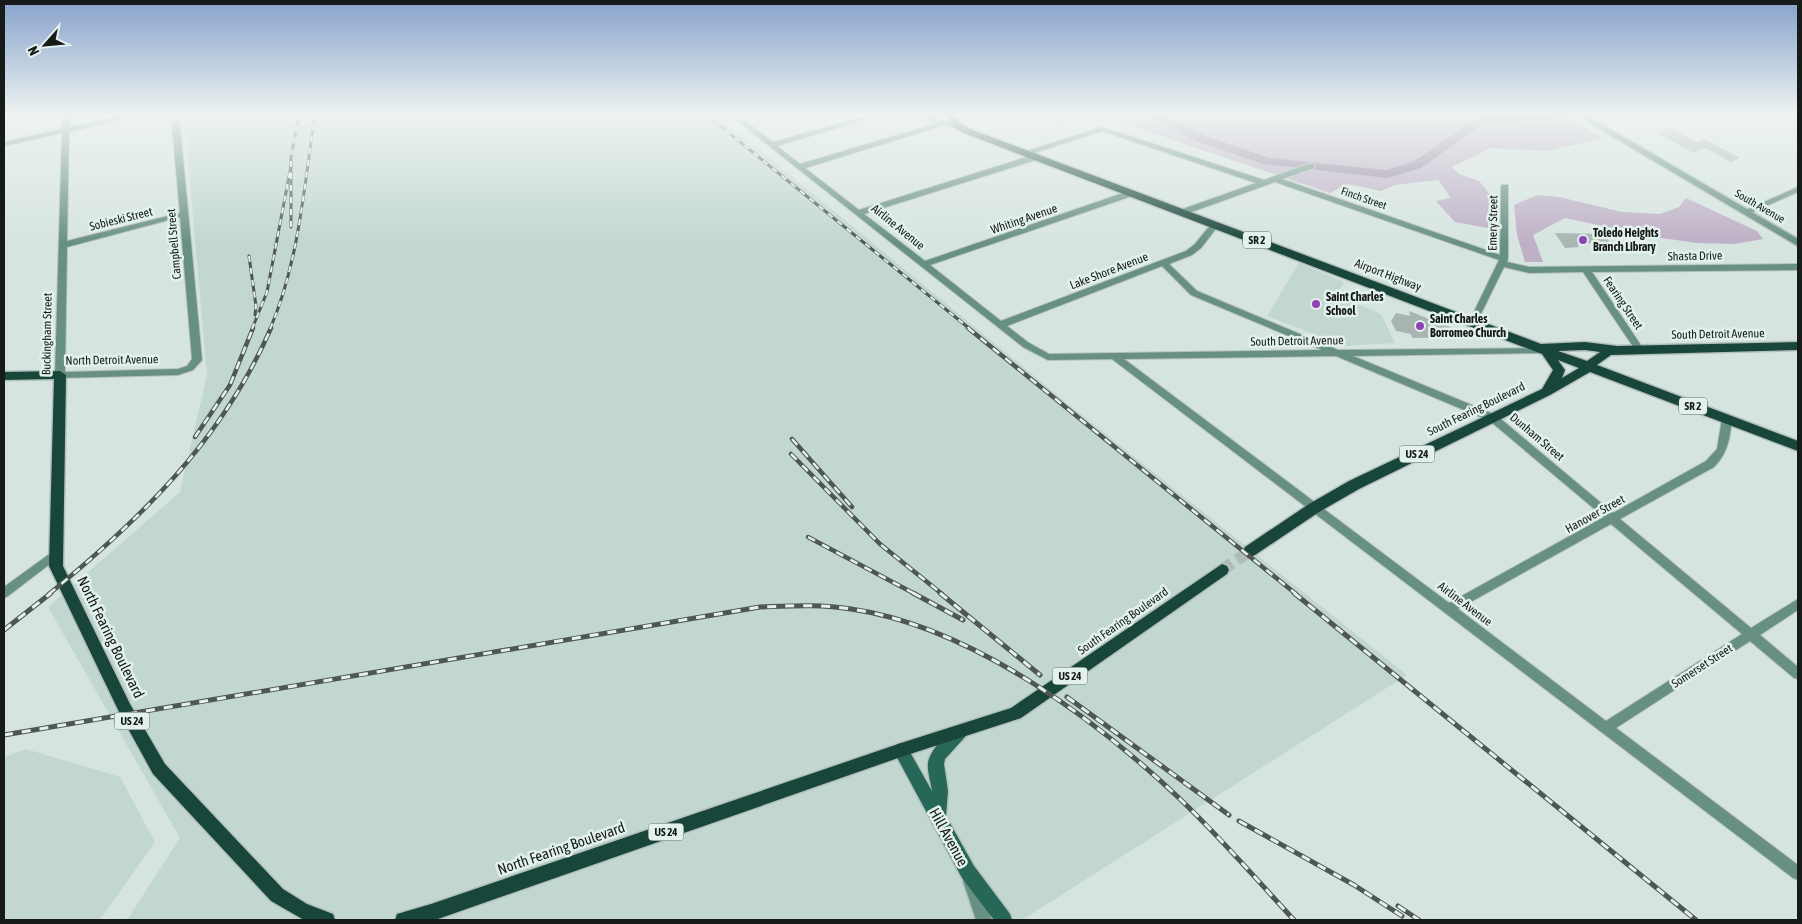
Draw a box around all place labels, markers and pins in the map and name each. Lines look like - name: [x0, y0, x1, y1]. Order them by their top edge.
- place label: Toledo Heights Branch Library: [1593, 226, 1659, 254]
- marker: Toledo Heights Branch Library: [1577, 234, 1589, 246]
- place label: Saint Charles School: [1326, 290, 1384, 318]
- marker: Saint Charles School: [1310, 298, 1322, 310]
- place label: Saint Charles Borromeo Church: [1430, 312, 1506, 340]
- marker: Saint Charles Borromeo Church: [1414, 320, 1426, 332]

